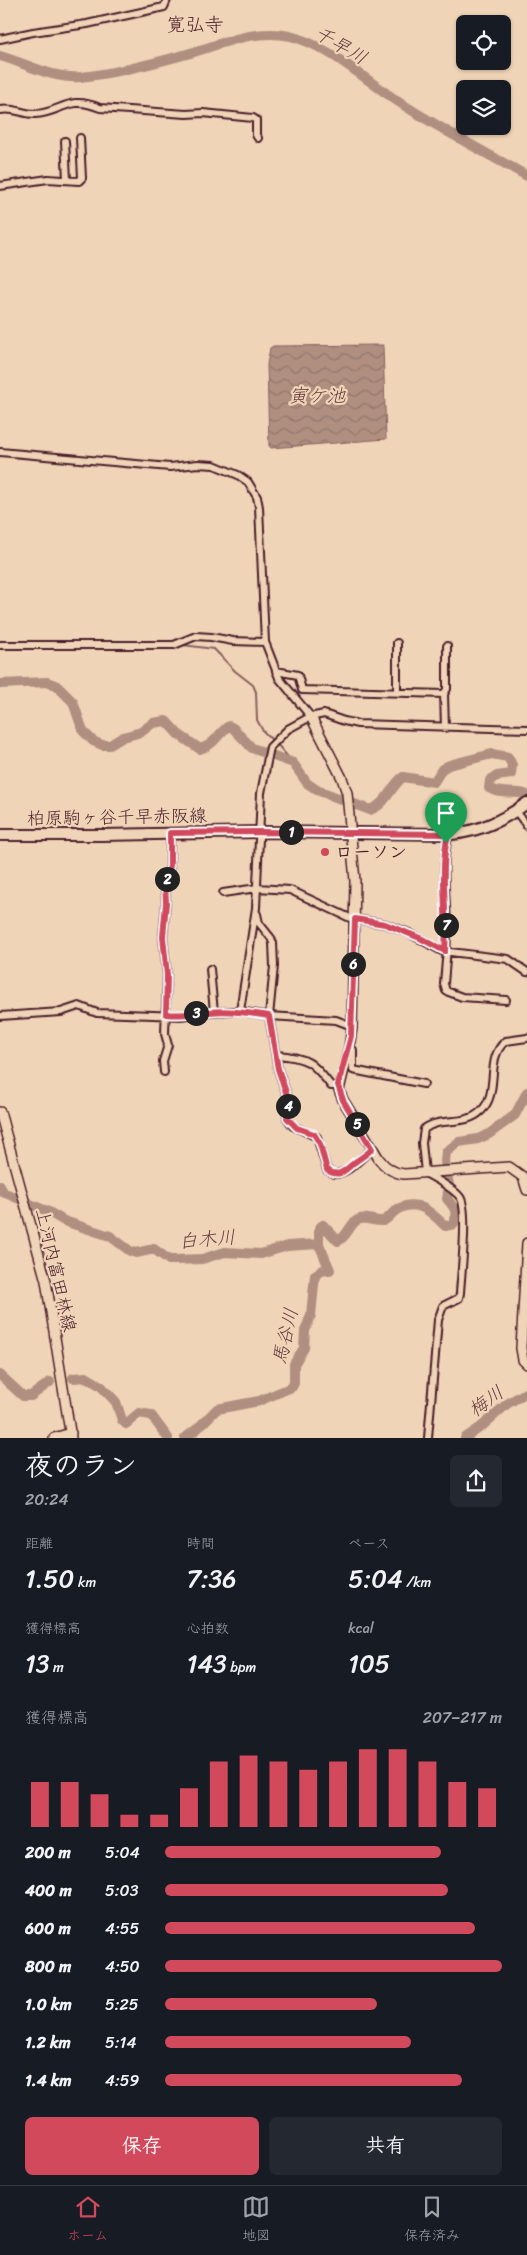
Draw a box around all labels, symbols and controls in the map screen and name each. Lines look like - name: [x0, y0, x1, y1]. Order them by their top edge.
- district label: 寛弘寺: [166, 8, 224, 41]
- map controls: [456, 15, 511, 135]
- button: locate: [456, 15, 511, 70]
- water label: 千早川: [308, 16, 374, 74]
- button: layers: [456, 80, 511, 135]
- water label: 寅ケ池: [288, 379, 346, 412]
- pin: [425, 792, 467, 843]
- street label: 柏原駒ヶ谷千早赤阪線: [27, 799, 207, 835]
- icon: arrive: [432, 799, 460, 827]
- pin: 1: [278, 820, 304, 844]
- text: 1: [288, 820, 295, 845]
- place label: ローソン: [335, 836, 407, 868]
- marker: ローソン: [319, 846, 331, 858]
- pin: 2: [154, 866, 180, 892]
- text: 2: [163, 867, 172, 892]
- pin: 7: [434, 912, 458, 938]
- text: 7: [443, 913, 451, 938]
- pin: 6: [340, 952, 366, 976]
- text: 6: [350, 952, 357, 977]
- pin: 3: [184, 1000, 208, 1026]
- text: 3: [193, 1001, 200, 1026]
- pin: 4: [276, 1094, 300, 1118]
- text: 4: [284, 1094, 293, 1119]
- pin: 5: [344, 1112, 370, 1136]
- text: 5: [353, 1112, 362, 1137]
- street label: 上河内富田林線: [26, 1205, 86, 1335]
- water label: 白木川: [177, 1220, 237, 1258]
- water label: 馬谷川: [263, 1305, 307, 1367]
- water label: 梅川: [461, 1376, 511, 1426]
- text: 夜のラン: [25, 1441, 137, 1490]
- button: share: [450, 1455, 502, 1507]
- text: 20:24: [25, 1485, 68, 1514]
- text: 距離: [25, 1531, 53, 1556]
- text: 時間: [187, 1531, 215, 1556]
- text: ペース: [348, 1531, 390, 1556]
- text: 1.50: [25, 1556, 74, 1601]
- text: 7:36: [187, 1556, 236, 1601]
- text: 5:04: [348, 1556, 403, 1601]
- text: km: [74, 1570, 96, 1595]
- text: /km: [403, 1570, 431, 1595]
- text: 獲得標高: [25, 1616, 81, 1641]
- text: 心拍数: [187, 1616, 229, 1641]
- text: kcal: [348, 1616, 374, 1641]
- text: 13: [25, 1641, 49, 1686]
- text: 143: [187, 1641, 227, 1686]
- text: 105: [348, 1641, 390, 1686]
- text: m: [49, 1655, 64, 1680]
- text: bpm: [227, 1655, 256, 1680]
- text: 獲得標高: [25, 1703, 89, 1732]
- text: 207–217 m: [423, 1703, 502, 1732]
- text: 200 m: [25, 1838, 71, 1867]
- text: 5:04: [105, 1838, 140, 1867]
- text: 400 m: [25, 1876, 72, 1905]
- text: 5:03: [105, 1876, 139, 1905]
- text: 600 m: [25, 1914, 71, 1943]
- text: 4:55: [105, 1914, 139, 1943]
- text: 800 m: [25, 1952, 71, 1981]
- text: 4:50: [105, 1952, 140, 1981]
- text: 1.0 km: [25, 1990, 72, 2019]
- text: 5:25: [105, 1990, 139, 2019]
- text: 1.2 km: [25, 2028, 71, 2057]
- text: 5:14: [105, 2028, 136, 2057]
- text: 1.4 km: [25, 2066, 72, 2095]
- text: 4:59: [105, 2066, 139, 2095]
- button: 保存: [25, 2117, 259, 2175]
- button: 共有: [269, 2117, 502, 2175]
- tab: ホーム: [67, 2193, 108, 2248]
- tab: 地図: [242, 2193, 270, 2248]
- tab: 保存済み: [404, 2193, 460, 2248]

